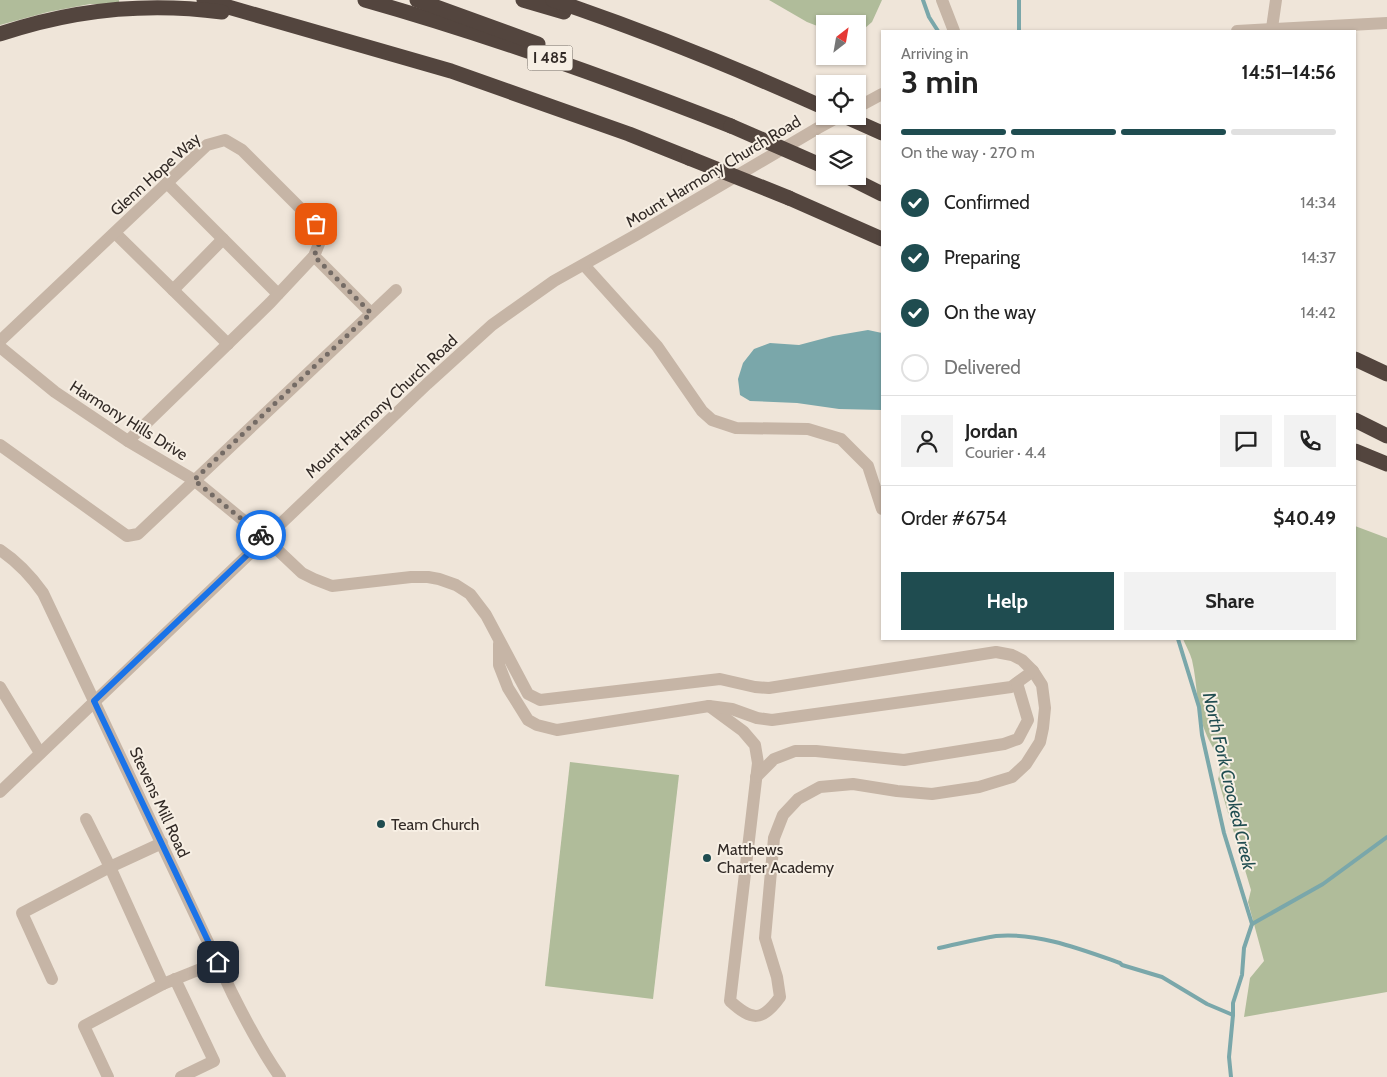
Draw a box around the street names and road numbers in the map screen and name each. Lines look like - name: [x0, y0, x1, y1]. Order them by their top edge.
- road number: I 485: [528, 46, 572, 70]
- street label: Mount Harmony Church Road: [622, 112, 804, 231]
- street label: Glenn Hope Way: [106, 129, 204, 220]
- street label: Mount Harmony Church Road: [301, 331, 461, 482]
- street label: Harmony Hills Drive: [66, 377, 191, 464]
- street label: Stevens Mill Road: [126, 744, 193, 860]

